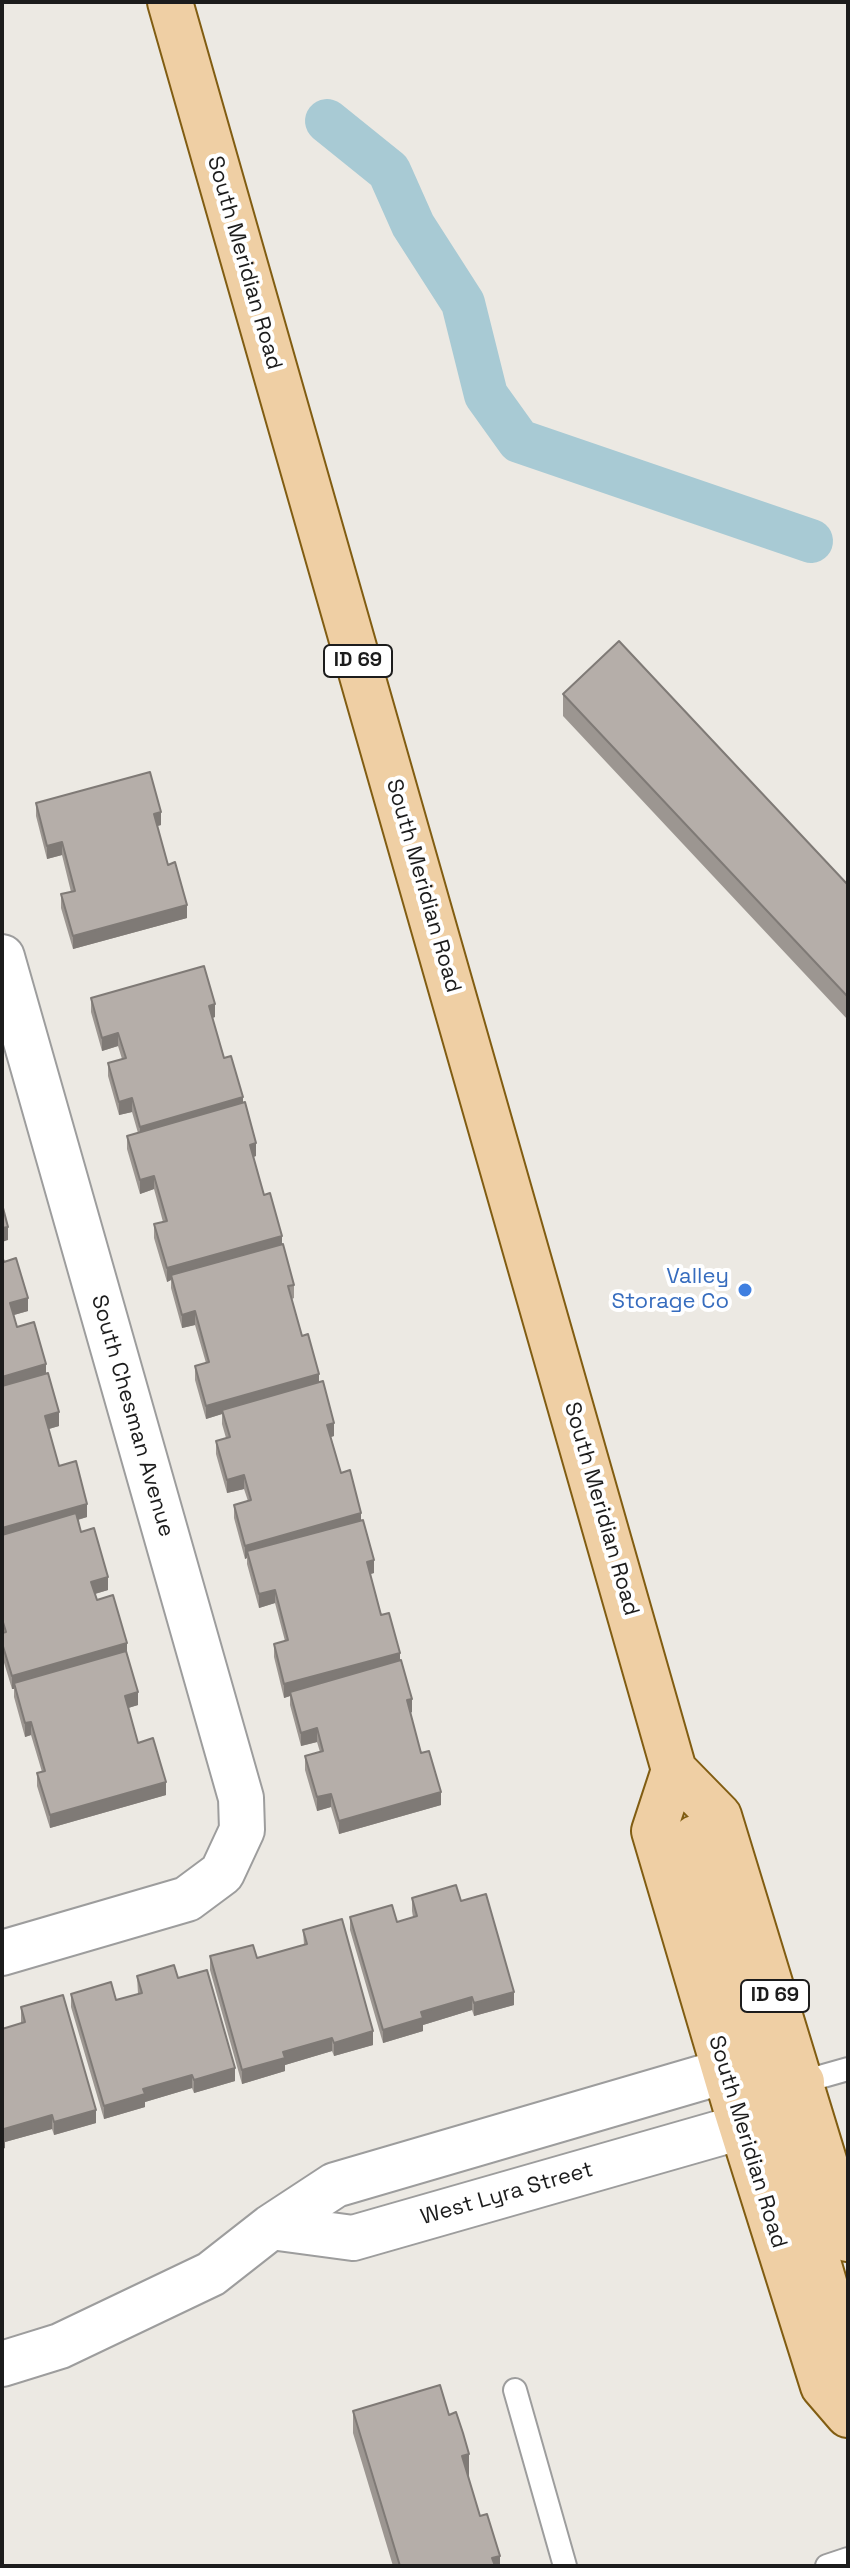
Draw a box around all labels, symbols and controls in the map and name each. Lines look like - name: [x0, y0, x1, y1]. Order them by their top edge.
- street label: South Meridian Road: [201, 153, 287, 373]
- road number: ID 69: [324, 645, 392, 677]
- street label: South Meridian Road: [380, 776, 466, 996]
- place label: Valley Storage Co: [611, 1264, 729, 1316]
- marker: Valley Storage Co: [736, 1281, 754, 1299]
- street label: South Chesman Avenue: [85, 1292, 179, 1540]
- street label: South Meridian Road: [558, 1399, 644, 1619]
- road number: ID 69: [741, 1980, 809, 2012]
- street label: South Meridian Road: [702, 2033, 792, 2251]
- street label: West Lyra Street: [418, 2157, 596, 2231]

